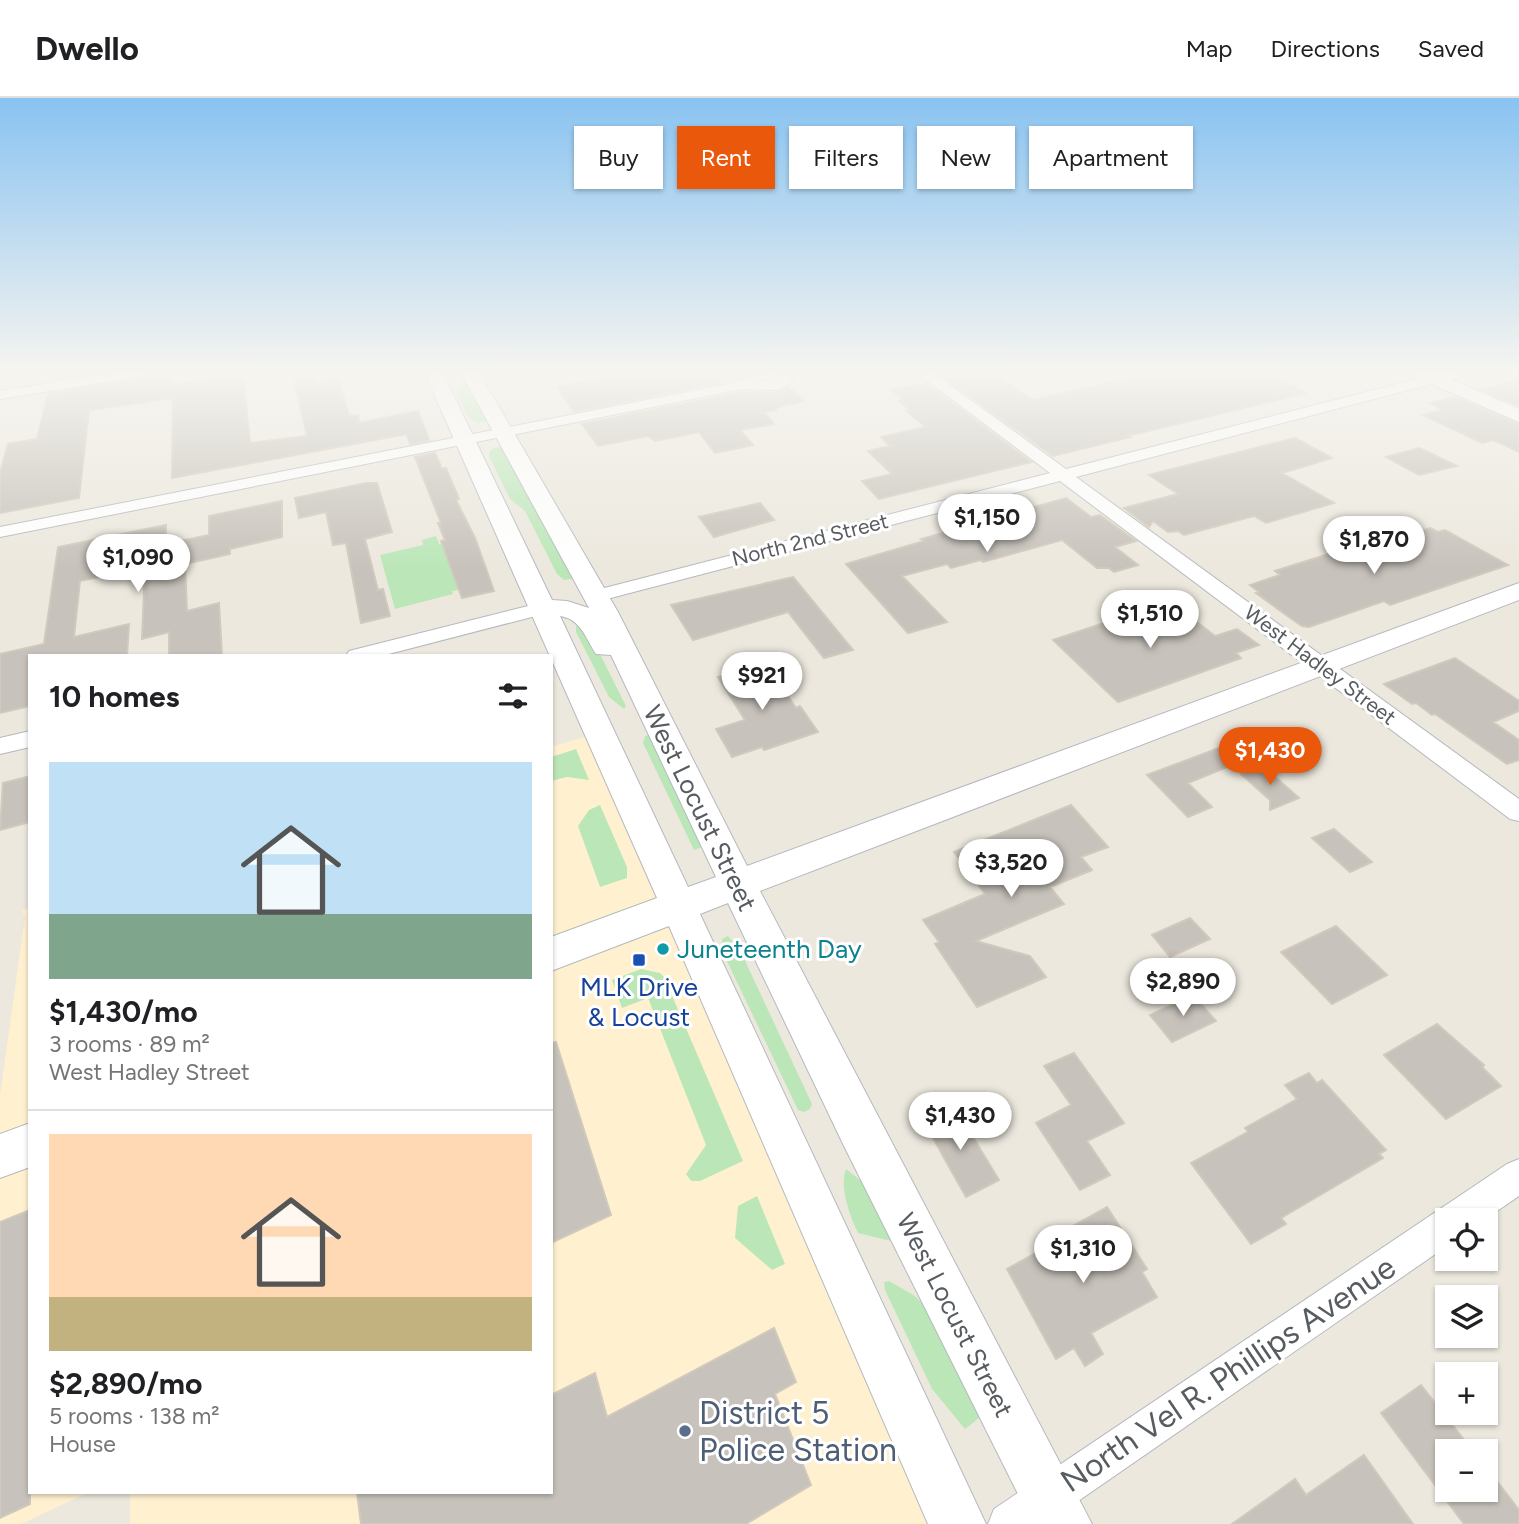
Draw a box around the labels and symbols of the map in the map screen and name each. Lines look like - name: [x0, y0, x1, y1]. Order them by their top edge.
- pin: $1,150: [930, 494, 1044, 554]
- street label: North 2nd Street: [729, 508, 891, 571]
- pin: $1,870: [1317, 517, 1431, 576]
- pin: $1,090: [81, 534, 195, 594]
- pin: $1,510: [1093, 590, 1207, 650]
- street label: West Hadley Street: [1240, 599, 1401, 730]
- pin: $921: [721, 652, 803, 712]
- street label: West Locust Street: [636, 700, 764, 916]
- pin: $1,430: [1213, 728, 1327, 787]
- pin: $3,520: [954, 840, 1068, 899]
- place label: Juneteenth Day: [677, 933, 862, 965]
- marker: Juneteenth Day: [655, 941, 671, 957]
- marker: MLK Drive & Locust: [631, 952, 647, 968]
- pin: $2,890: [1126, 958, 1240, 1018]
- place label: MLK Drive & Locust: [580, 971, 698, 1033]
- pin: $1,430: [903, 1093, 1017, 1152]
- street label: West Locust Street: [890, 1208, 1020, 1423]
- pin: $1,310: [1026, 1226, 1140, 1285]
- street label: North Vel R. Phillips Avenue: [1054, 1248, 1402, 1500]
- place label: District 5 Police Station: [699, 1394, 897, 1469]
- marker: District 5 Police Station: [677, 1423, 693, 1439]

